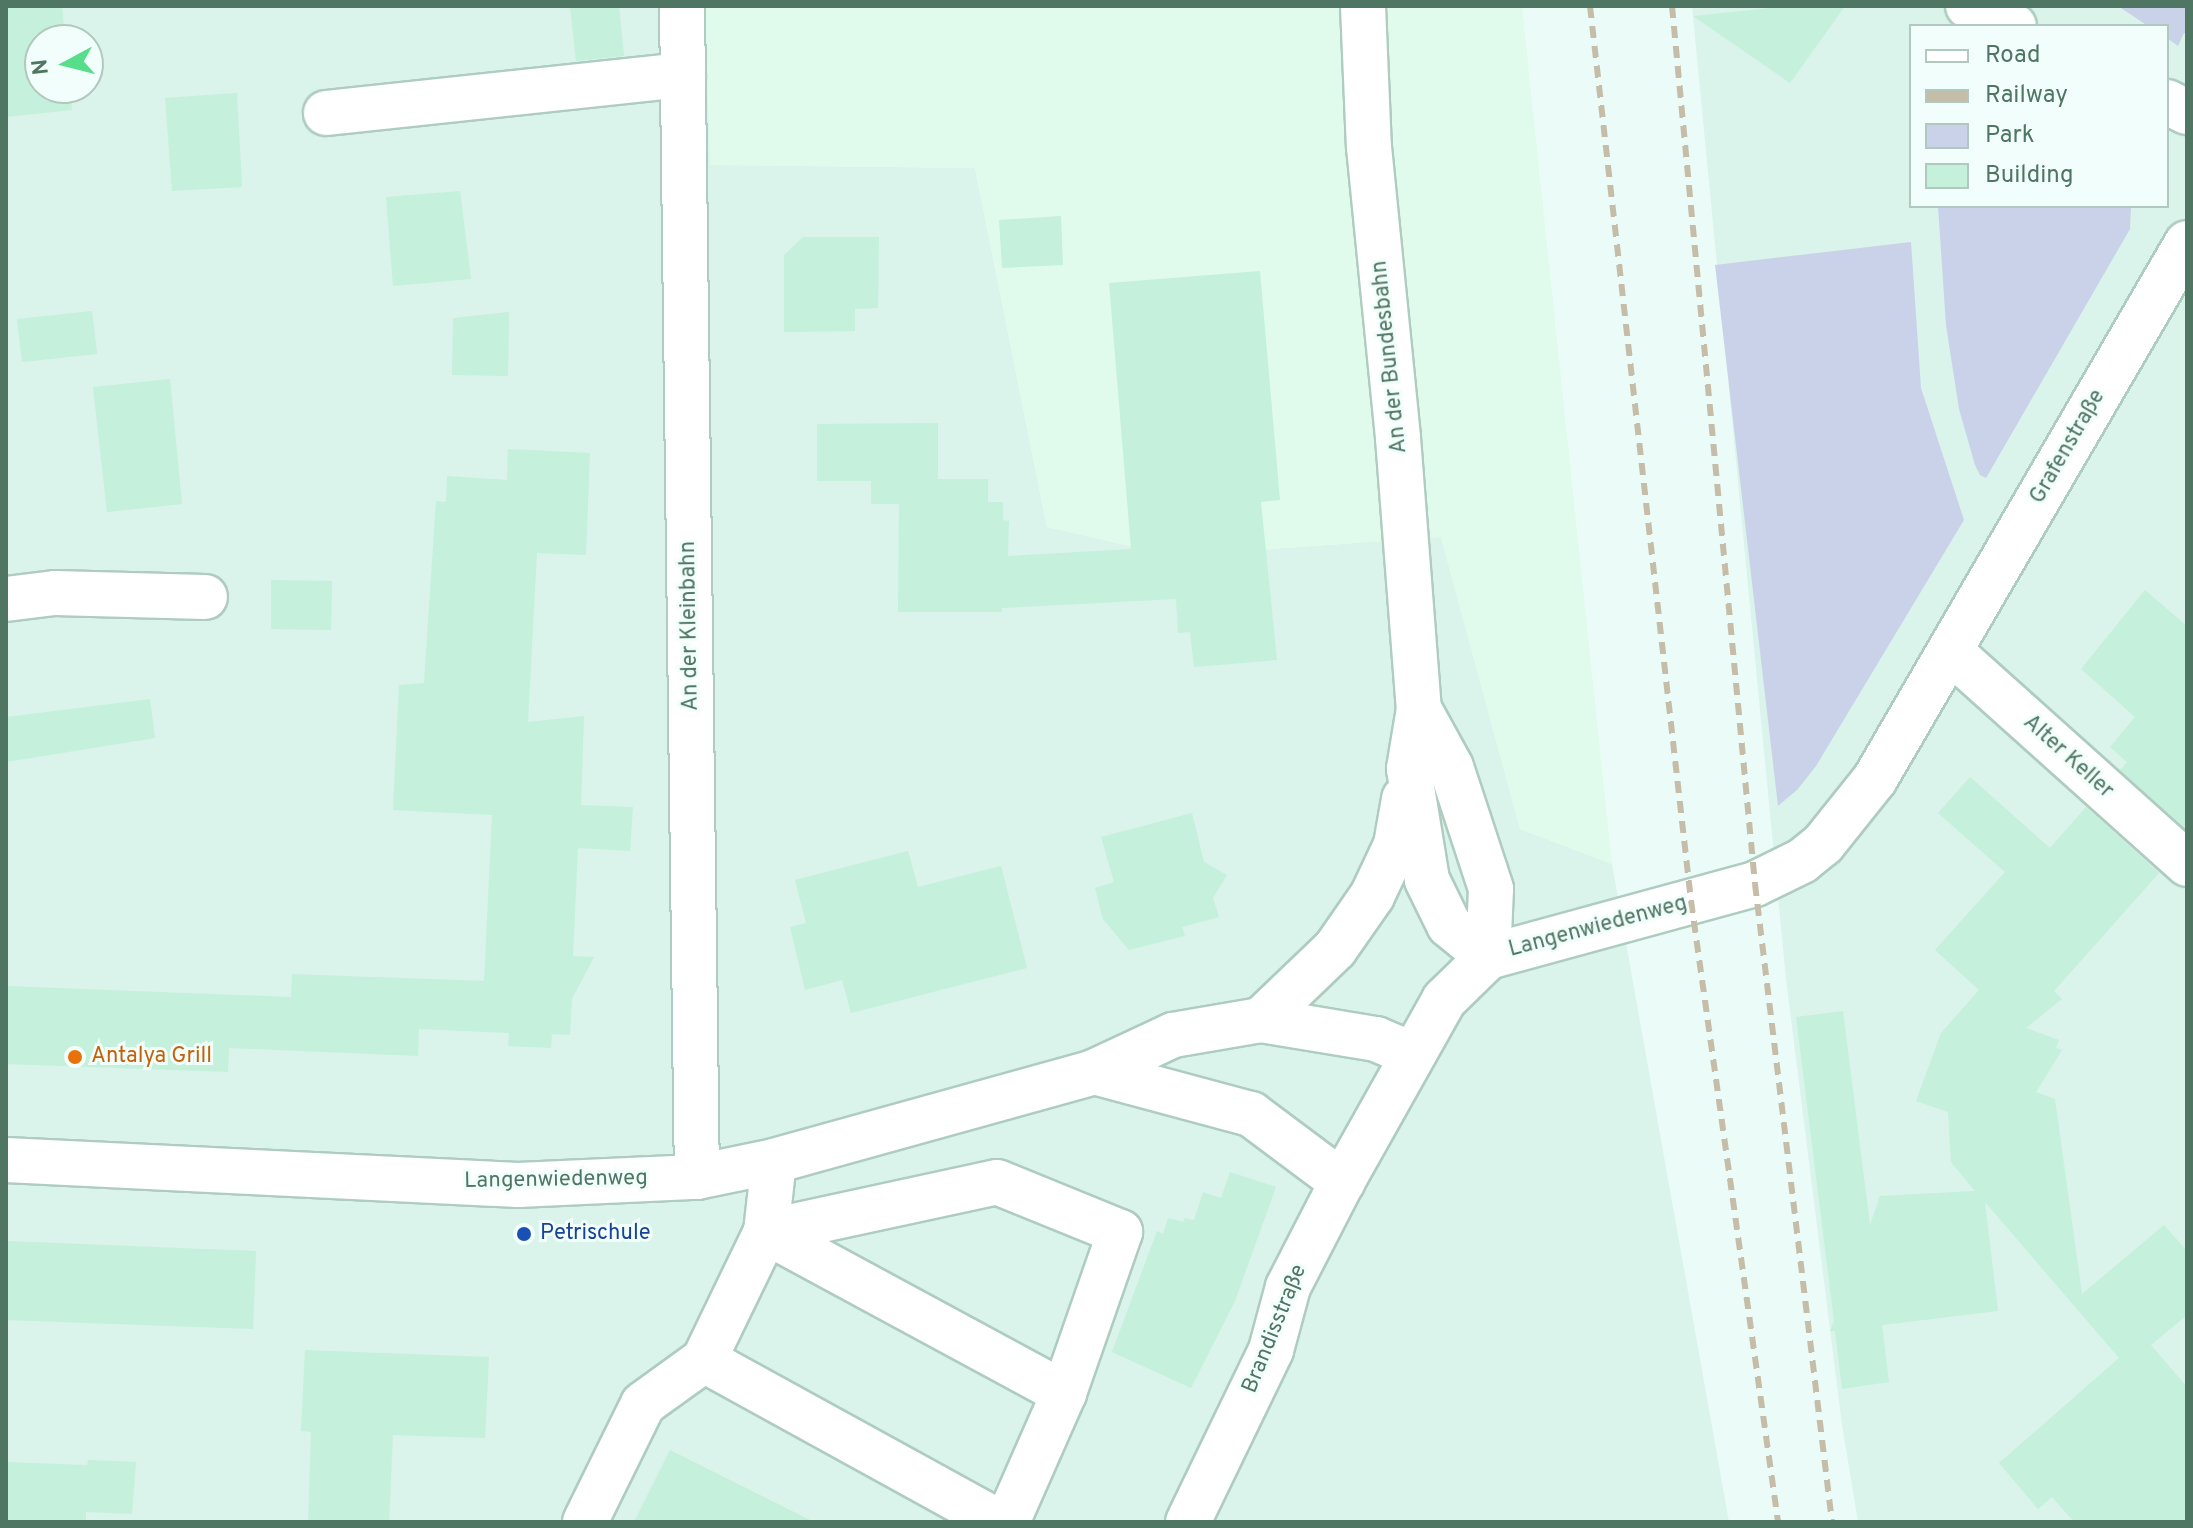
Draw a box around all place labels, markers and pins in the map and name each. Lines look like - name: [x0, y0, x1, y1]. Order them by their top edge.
- place label: Antalya Grill: [91, 1044, 212, 1070]
- marker: Antalya Grill: [66, 1048, 84, 1066]
- place label: Petrischule: [540, 1221, 650, 1247]
- marker: Petrischule: [515, 1225, 533, 1243]

